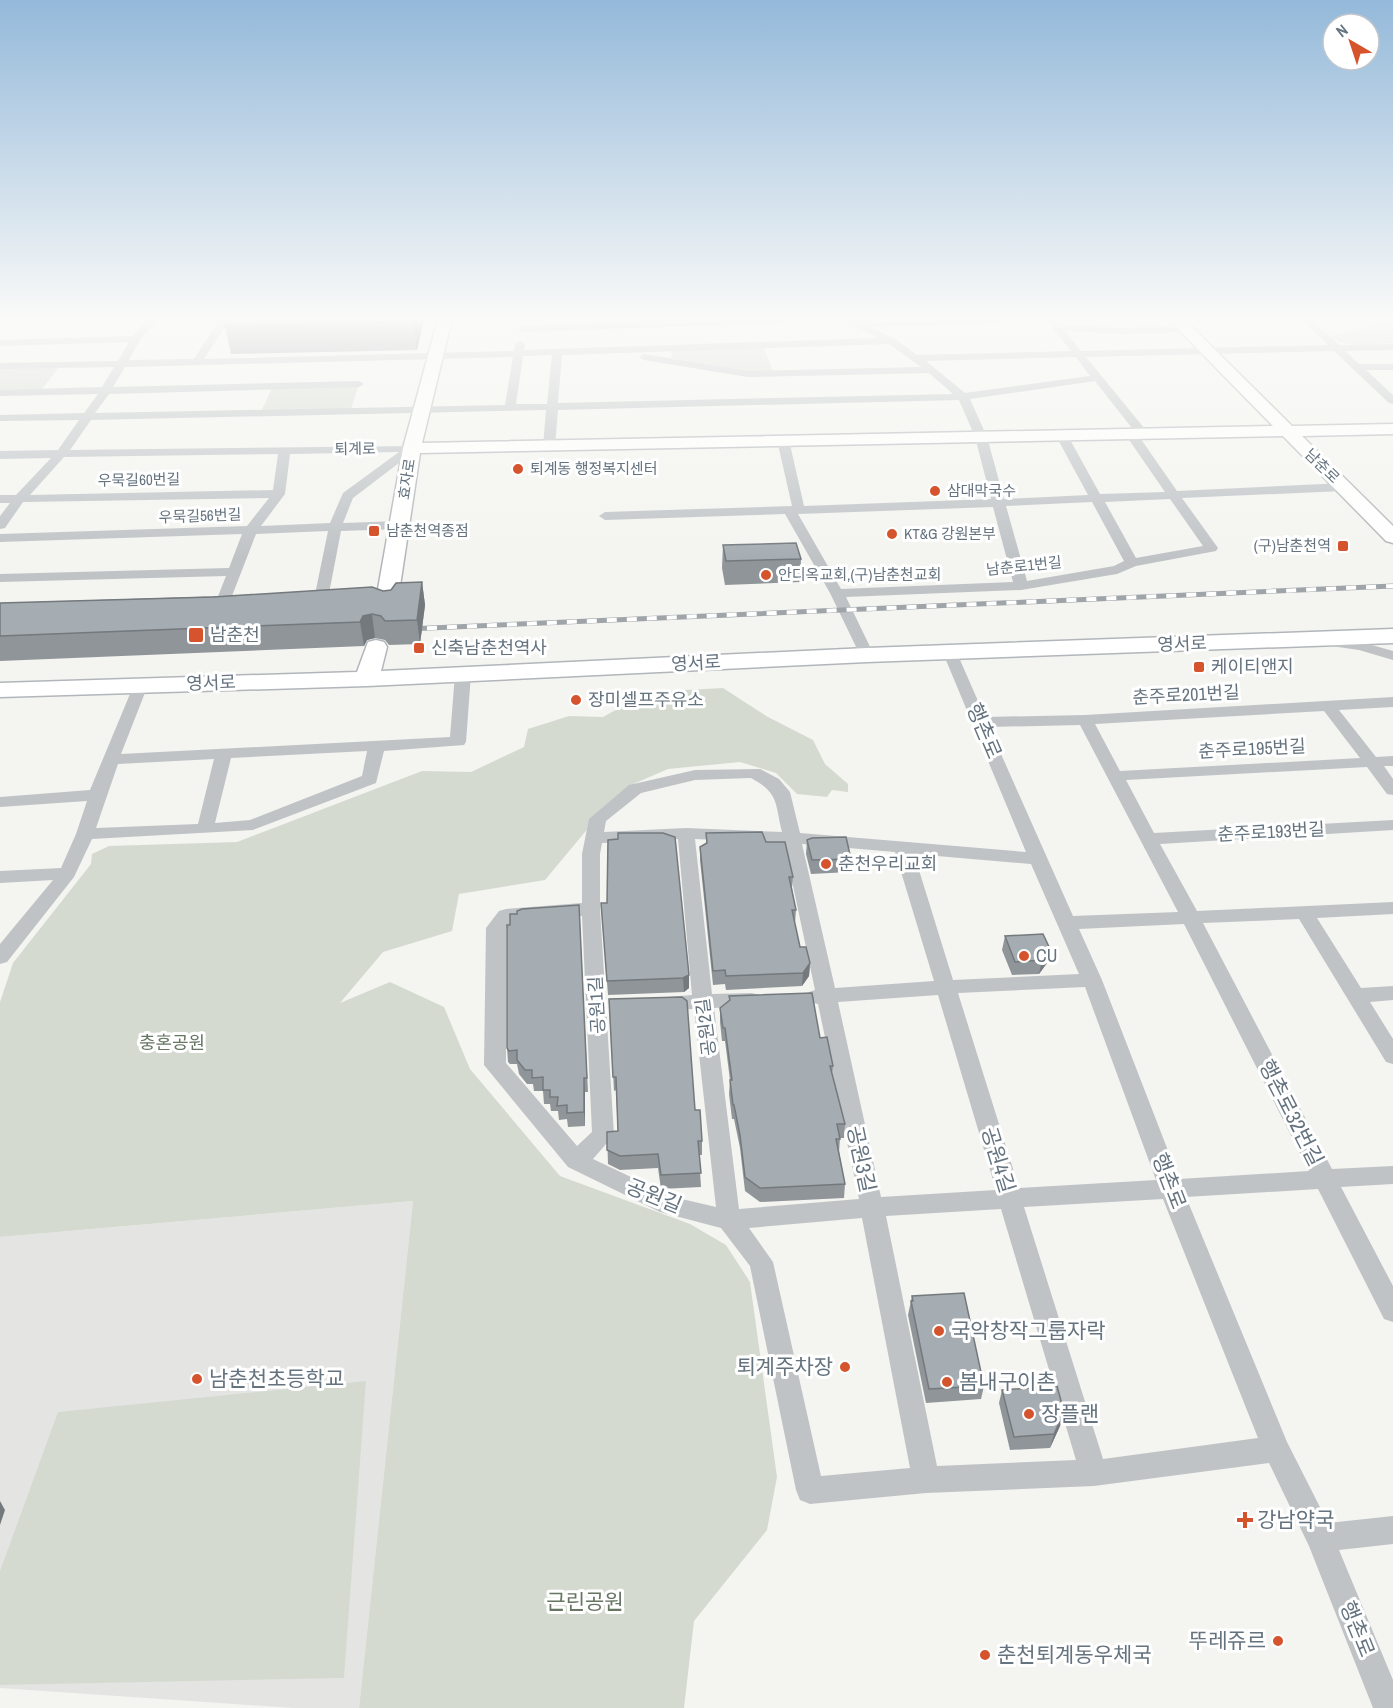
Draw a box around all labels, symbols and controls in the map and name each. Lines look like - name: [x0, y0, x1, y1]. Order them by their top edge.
- north arrow: [1321, 12, 1381, 72]
- text: N: [1331, 19, 1352, 42]
- street label: 퇴계로: [334, 438, 376, 459]
- street label: 남춘로: [1300, 444, 1345, 488]
- street label: 효자로: [393, 457, 420, 501]
- place label: 퇴계동 행정복지센터: [530, 458, 658, 479]
- marker: 퇴계동 행정복지센터: [511, 462, 525, 476]
- street label: 우묵길60번길: [97, 468, 181, 491]
- place label: 삼대막국수: [947, 480, 1016, 501]
- marker: 삼대막국수: [928, 484, 942, 498]
- street label: 우묵길56번길: [158, 504, 242, 527]
- place label: 남춘천역종점: [386, 520, 469, 541]
- place label: KT&G 강원본부: [904, 523, 996, 544]
- marker: 남춘천역종점: [367, 524, 381, 538]
- marker: KT&G 강원본부: [885, 527, 899, 541]
- place label: (구)남춘천역: [1254, 535, 1331, 556]
- marker: (구)남춘천역: [1336, 539, 1350, 553]
- street label: 남춘로1번길: [985, 551, 1063, 580]
- place label: 안디옥교회,(구)남춘천교회: [778, 564, 941, 585]
- marker: 안디옥교회,(구)남춘천교회: [759, 568, 773, 582]
- place label: 남춘천: [210, 622, 260, 647]
- marker: 남춘천: [187, 626, 205, 644]
- street label: 영서로: [1157, 630, 1207, 657]
- place label: 신축남춘천역사: [431, 635, 547, 660]
- marker: 신축남춘천역사: [412, 641, 426, 655]
- street label: 영서로: [671, 649, 721, 676]
- place label: 케이티앤지: [1211, 654, 1294, 679]
- marker: 케이티앤지: [1192, 660, 1206, 674]
- street label: 영서로: [186, 669, 236, 696]
- street label: 춘주로201번길: [1132, 679, 1240, 710]
- place label: 장미셀프주유소: [588, 687, 704, 712]
- marker: 장미셀프주유소: [569, 693, 583, 707]
- street label: 행촌로: [960, 698, 1009, 763]
- street label: 춘주로195번길: [1198, 733, 1306, 764]
- street label: 춘주로193번길: [1217, 816, 1325, 847]
- place label: 춘천우리교회: [838, 851, 937, 876]
- marker: 춘천우리교회: [819, 857, 833, 871]
- place label: CU: [1036, 943, 1057, 968]
- marker: CU: [1017, 949, 1031, 963]
- street label: 공원1길: [583, 975, 610, 1035]
- street label: 공원2길: [690, 997, 721, 1057]
- park label: 충혼공원: [139, 1030, 205, 1055]
- street label: 행촌로32번길: [1252, 1055, 1331, 1171]
- street label: 공원3길: [840, 1123, 883, 1195]
- street label: 공원4길: [975, 1123, 1022, 1196]
- street label: 행촌로: [1146, 1149, 1193, 1213]
- street label: 공원길: [622, 1171, 686, 1220]
- place label: 국악창작그룹자락: [951, 1316, 1106, 1345]
- marker: 국악창작그룹자락: [932, 1324, 946, 1338]
- place label: 퇴계주차장: [736, 1352, 833, 1381]
- marker: 퇴계주차장: [838, 1360, 852, 1374]
- place label: 남춘천초등학교: [209, 1364, 344, 1393]
- place label: 봄내구이촌: [959, 1367, 1056, 1396]
- marker: 남춘천초등학교: [190, 1372, 204, 1386]
- marker: 봄내구이촌: [940, 1375, 954, 1389]
- place label: 장플랜: [1041, 1399, 1099, 1428]
- marker: 장플랜: [1022, 1407, 1036, 1421]
- place label: 강남약국: [1257, 1505, 1334, 1534]
- marker: 강남약국: [1238, 1513, 1252, 1527]
- park label: 근린공원: [546, 1587, 624, 1616]
- street label: 행촌로: [1333, 1597, 1382, 1661]
- place label: 뚜레쥬르: [1189, 1626, 1266, 1655]
- marker: 뚜레쥬르: [1271, 1634, 1285, 1648]
- place label: 춘천퇴계동우체국: [997, 1640, 1152, 1669]
- marker: 춘천퇴계동우체국: [978, 1648, 992, 1662]

